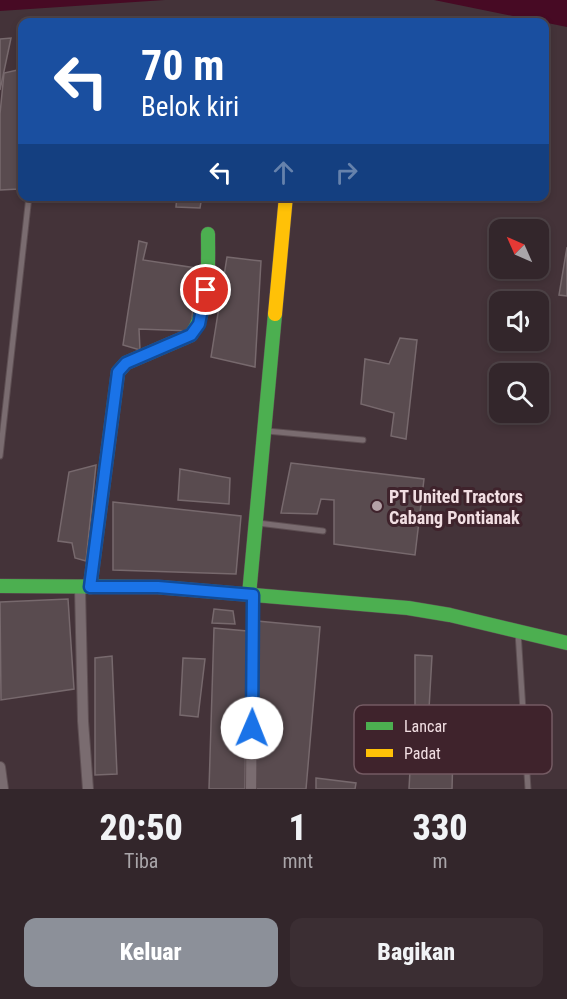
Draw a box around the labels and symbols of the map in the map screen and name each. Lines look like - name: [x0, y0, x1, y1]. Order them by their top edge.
- north arrow: [489, 219, 549, 279]
- pin: [180, 264, 231, 315]
- place label: PT United Tractors Cabang Pontianak: [389, 486, 523, 528]
- marker: PT United Tractors Cabang Pontianak: [370, 499, 384, 513]
- position arrow: [220, 696, 284, 760]
- legend: [354, 705, 552, 774]
- text: Lancar: [404, 717, 447, 736]
- text: Padat: [404, 744, 441, 763]

